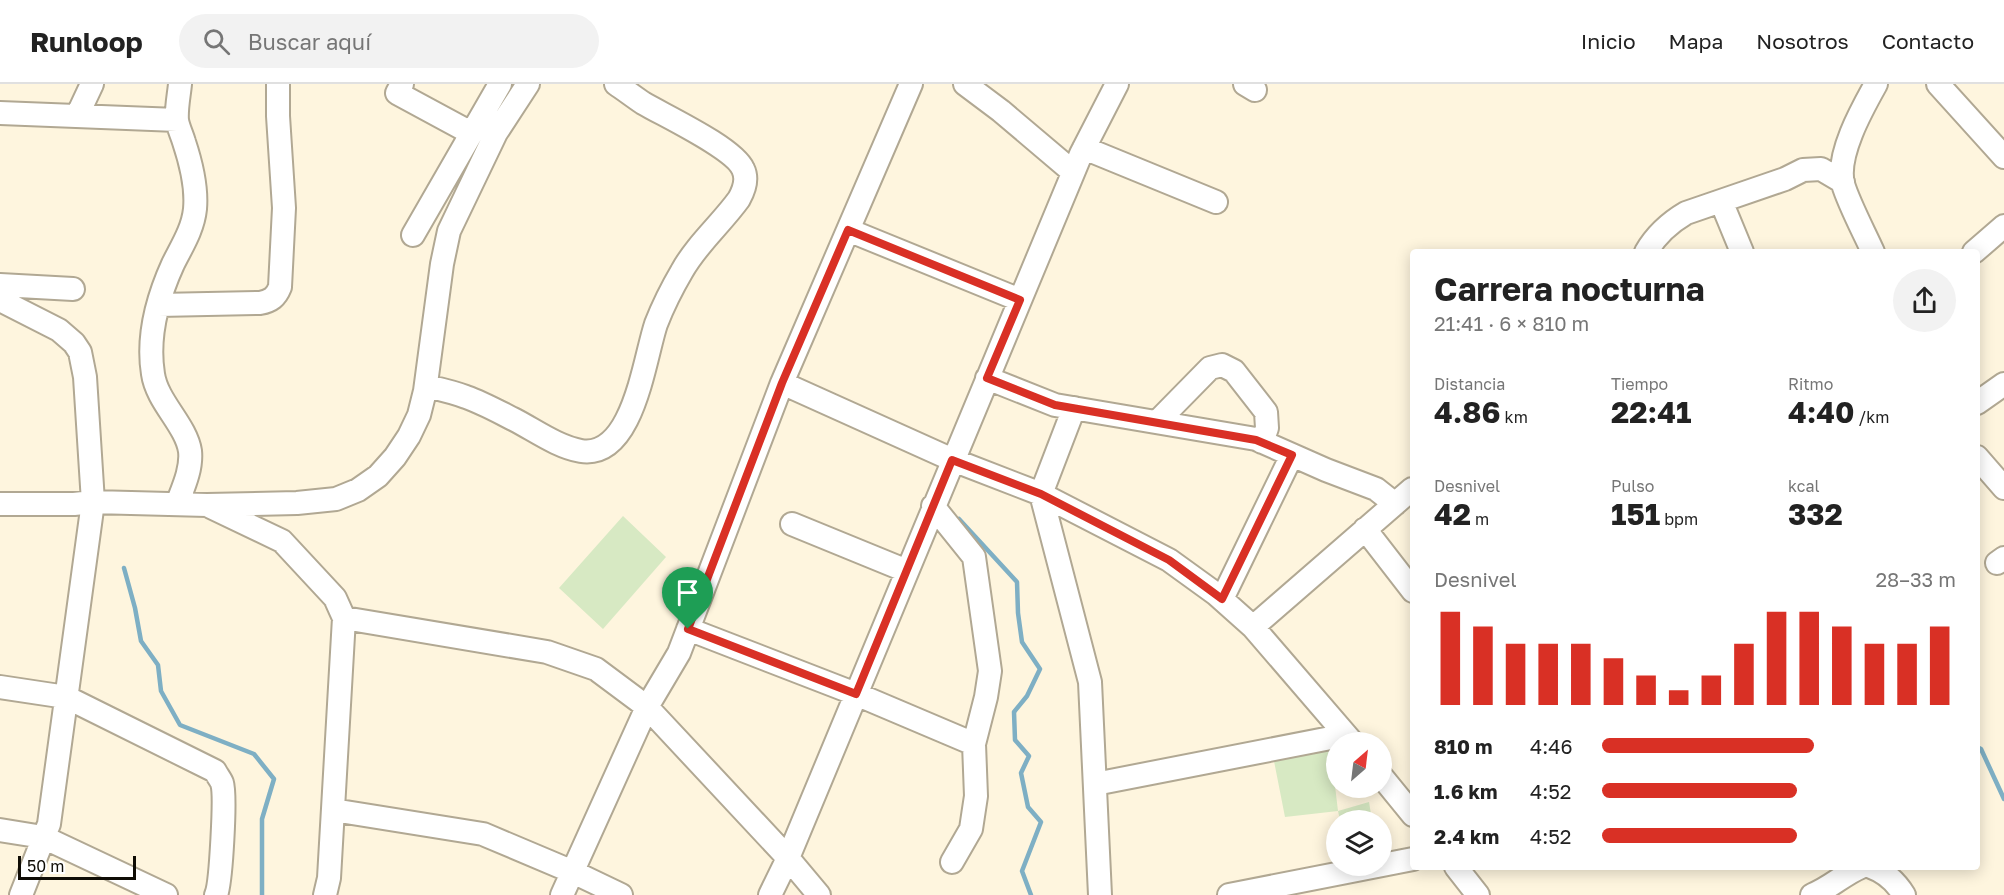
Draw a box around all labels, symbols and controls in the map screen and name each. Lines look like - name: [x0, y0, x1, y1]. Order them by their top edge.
- search box: [179, 14, 599, 68]
- text: Runloop: [30, 25, 143, 58]
- icon: search: [200, 25, 233, 58]
- text: Buscar aquí: [248, 28, 371, 55]
- text: Inicio: [1581, 28, 1636, 54]
- text: Mapa: [1669, 28, 1723, 54]
- text: Nosotros: [1756, 28, 1849, 54]
- text: Contacto: [1882, 28, 1974, 54]
- text: Carrera nocturna: [1434, 269, 1705, 308]
- button: share: [1893, 269, 1956, 332]
- text: 21:41 · 6 × 810 m: [1434, 311, 1589, 335]
- text: Distancia: [1434, 374, 1505, 394]
- text: Tiempo: [1611, 374, 1668, 394]
- text: Ritmo: [1788, 374, 1833, 394]
- text: 4.86: [1434, 394, 1501, 430]
- text: 22:41: [1611, 394, 1691, 430]
- text: 4:40: [1788, 394, 1855, 430]
- text: km: [1501, 407, 1528, 427]
- text: /km: [1855, 407, 1890, 427]
- text: Desnivel: [1434, 476, 1500, 496]
- text: Pulso: [1611, 476, 1654, 496]
- text: kcal: [1788, 476, 1820, 496]
- text: 42: [1434, 496, 1471, 532]
- text: 151: [1611, 496, 1660, 532]
- text: 332: [1788, 496, 1843, 532]
- text: m: [1471, 509, 1489, 529]
- text: bpm: [1660, 509, 1698, 529]
- pin: [662, 567, 713, 629]
- text: Desnivel: [1434, 567, 1517, 591]
- text: 28–33 m: [1876, 567, 1956, 591]
- icon: arrive: [671, 576, 704, 609]
- north arrow: [1326, 732, 1392, 798]
- map controls: [1326, 732, 1392, 876]
- text: 810 m: [1434, 734, 1493, 758]
- text: 4:46: [1530, 734, 1573, 758]
- text: 1.6 km: [1434, 779, 1498, 803]
- text: 4:52: [1530, 779, 1571, 803]
- button: layers: [1326, 810, 1392, 876]
- text: 2.4 km: [1434, 824, 1499, 848]
- text: 4:52: [1530, 824, 1571, 848]
- scale bar: [18, 853, 136, 880]
- text: 50 m: [27, 856, 64, 876]

